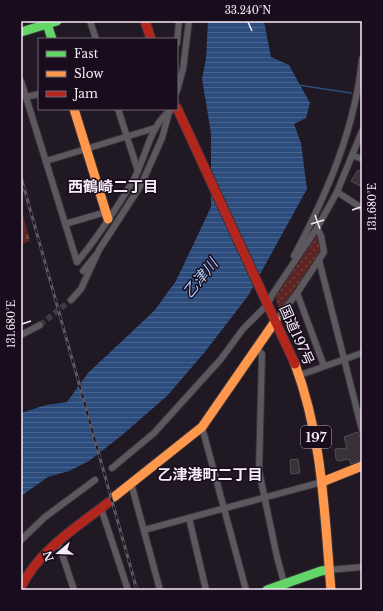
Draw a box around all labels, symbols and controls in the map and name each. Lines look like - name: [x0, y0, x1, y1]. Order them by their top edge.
- text: 33.240°N: [225, 4, 271, 17]
- legend: [38, 38, 178, 110]
- text: Fast: [74, 46, 99, 61]
- text: Slow: [74, 66, 104, 81]
- text: Jam: [72, 86, 98, 101]
- district label: 西鶴崎二丁目: [68, 177, 158, 196]
- text: 131.680°E: [366, 183, 379, 231]
- water label: 乙津川: [178, 253, 223, 301]
- text: 131.680°E: [5, 300, 18, 348]
- street label: 国道197号: [276, 302, 318, 368]
- road number: 197: [301, 426, 331, 448]
- district label: 乙津港町二丁目: [157, 465, 263, 484]
- north arrow: [38, 533, 78, 573]
- text: N: [40, 548, 57, 563]

